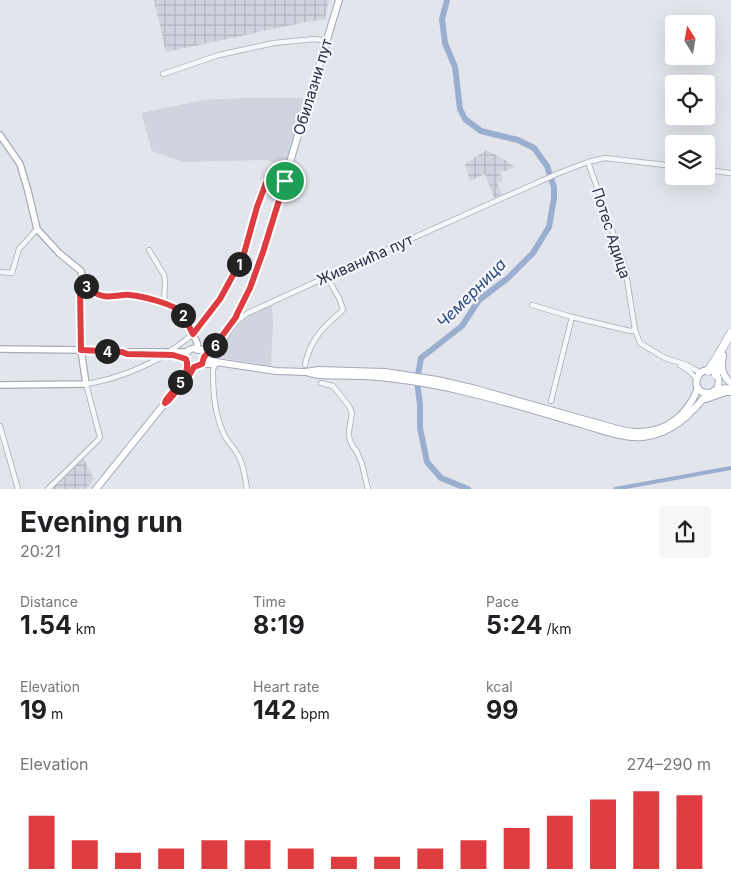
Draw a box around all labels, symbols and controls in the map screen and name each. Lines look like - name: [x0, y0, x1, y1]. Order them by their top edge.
- north arrow: [665, 15, 715, 65]
- map controls: [665, 15, 715, 185]
- street label: Обилазни пут: [289, 36, 336, 137]
- button: locate: [665, 75, 715, 125]
- button: layers: [665, 135, 715, 185]
- pin: [264, 160, 306, 202]
- icon: arrive: [271, 167, 299, 195]
- street label: Потес Адица: [588, 185, 635, 281]
- street label: Живанића пут: [314, 230, 416, 289]
- pin: 1: [226, 252, 252, 276]
- water label: Чемерница: [432, 254, 510, 332]
- text: 1: [236, 256, 243, 273]
- pin: 3: [74, 274, 98, 298]
- text: 3: [82, 278, 91, 295]
- pin: 2: [170, 302, 196, 328]
- text: 2: [179, 307, 188, 324]
- pin: 6: [202, 332, 228, 358]
- text: 6: [211, 337, 220, 354]
- pin: 4: [94, 338, 120, 364]
- text: 4: [103, 343, 112, 360]
- pin: 5: [168, 370, 192, 394]
- text: 5: [176, 374, 185, 391]
- text: Evening run: [20, 505, 183, 539]
- button: share: [659, 506, 711, 558]
- text: 20:21: [20, 541, 61, 561]
- text: Distance: [20, 593, 78, 610]
- text: Time: [253, 593, 286, 610]
- text: Pace: [486, 593, 519, 610]
- text: 1.54: [20, 610, 72, 640]
- text: 8:19: [253, 610, 305, 640]
- text: 5:24: [486, 610, 543, 640]
- text: km: [72, 620, 96, 637]
- text: /km: [543, 620, 572, 637]
- text: Elevation: [20, 678, 80, 695]
- text: Heart rate: [253, 678, 319, 695]
- text: kcal: [486, 678, 513, 695]
- text: 19: [20, 695, 47, 725]
- text: 142: [253, 695, 296, 725]
- text: 99: [486, 695, 518, 725]
- text: m: [47, 705, 63, 722]
- text: bpm: [296, 705, 330, 722]
- text: Elevation: [20, 754, 89, 774]
- text: 274–290 m: [626, 754, 711, 774]

